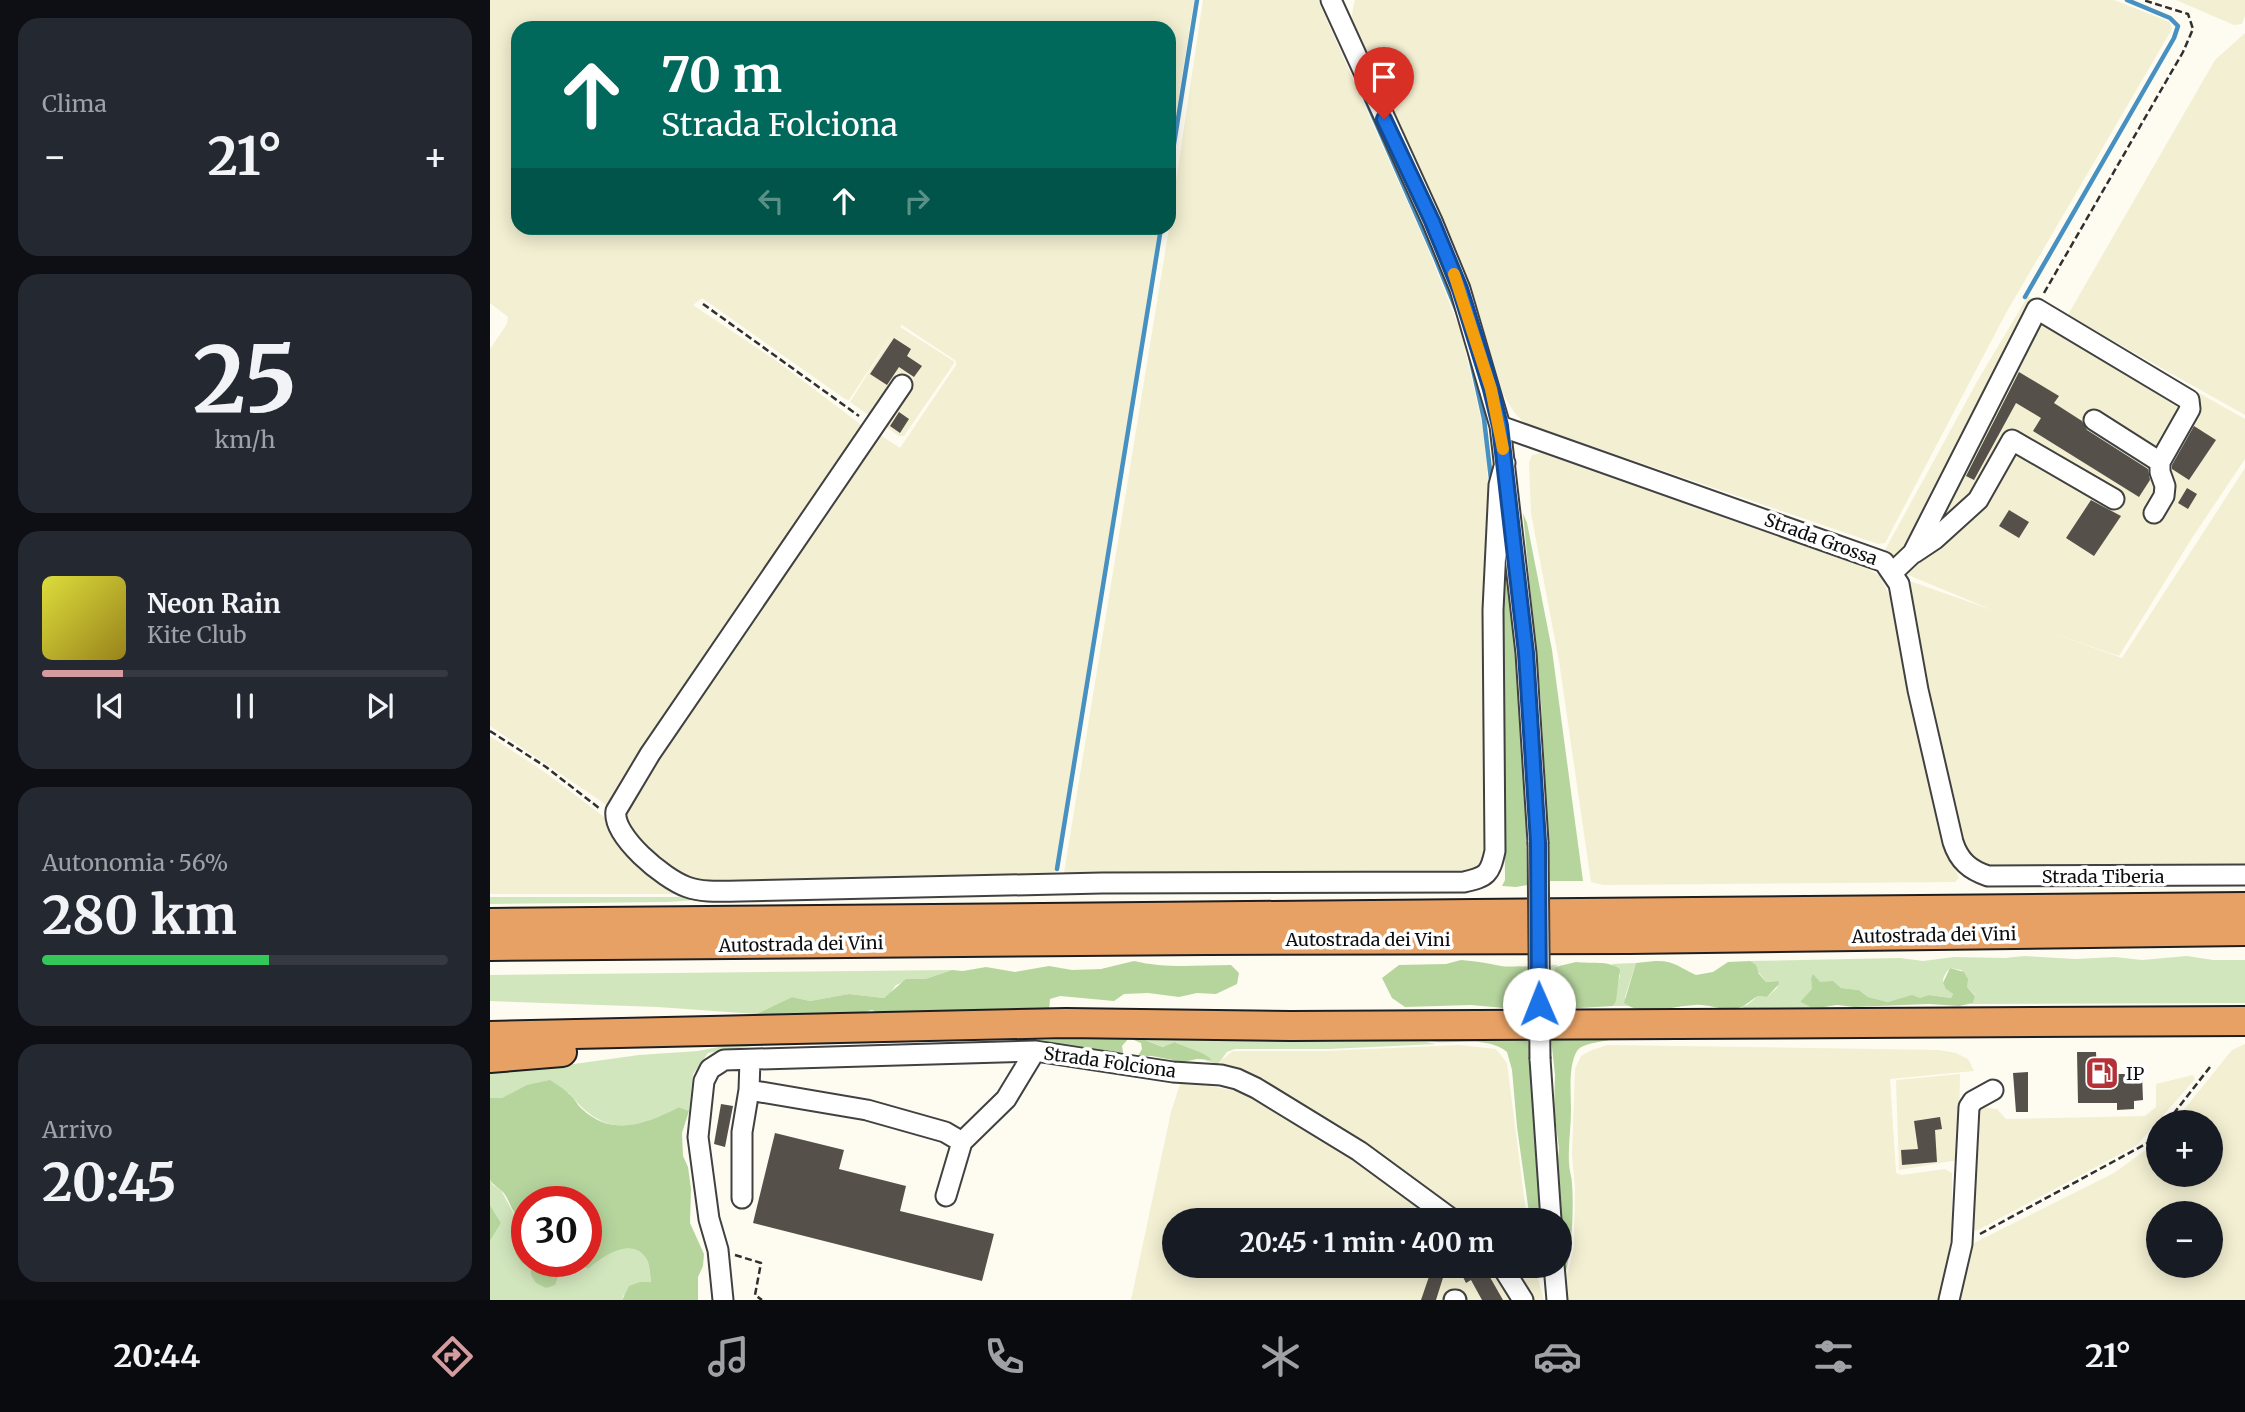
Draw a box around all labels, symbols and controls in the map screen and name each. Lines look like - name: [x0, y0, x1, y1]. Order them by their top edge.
- text: 70 m: [661, 44, 782, 105]
- pin: [1354, 47, 1414, 119]
- icon: ahead: [546, 49, 637, 140]
- icon: arrive: [1365, 58, 1403, 96]
- text: Clima: [42, 89, 107, 118]
- text: Strada Folciona: [661, 105, 898, 145]
- text: 21°: [207, 124, 283, 189]
- text: −: [42, 133, 67, 180]
- text: +: [423, 133, 448, 180]
- icon: left: [752, 182, 790, 220]
- icon: ahead: [825, 182, 863, 220]
- icon: right: [898, 182, 936, 220]
- text: 25: [193, 322, 297, 437]
- text: km/h: [215, 425, 275, 454]
- street label: Strada Grossa: [1761, 508, 1881, 570]
- text: Neon Rain: [147, 587, 281, 620]
- text: Kite Club: [147, 620, 246, 649]
- icon: previous: [91, 687, 129, 725]
- icon: pause: [226, 687, 264, 725]
- icon: next: [361, 687, 399, 725]
- text: Autonomia · 56%: [42, 848, 228, 877]
- street label: Strada Tiberia: [2042, 865, 2165, 888]
- text: 280 km: [42, 883, 237, 948]
- street label: Autostrada dei Vini: [1850, 922, 2017, 948]
- street label: Autostrada dei Vini: [1285, 928, 1451, 951]
- street label: Autostrada dei Vini: [717, 931, 884, 957]
- position arrow: [1502, 967, 1576, 1041]
- street label: Strada Folciona: [1042, 1041, 1178, 1083]
- fuel station icon: IP: [2083, 1054, 2121, 1092]
- place label: IP: [2126, 1062, 2145, 1085]
- map controls: [2146, 1110, 2223, 1278]
- button: +: [2146, 1110, 2223, 1187]
- text: Arrivo: [42, 1115, 112, 1144]
- text: 20:45: [42, 1150, 177, 1215]
- speed limit sign: 30: [511, 1186, 602, 1277]
- button: −: [2146, 1201, 2223, 1278]
- text: 20:45 · 1 min · 400 m: [1240, 1226, 1494, 1259]
- icon: directions: [428, 1332, 477, 1381]
- icon: music: [704, 1332, 753, 1381]
- icon: phone: [980, 1332, 1029, 1381]
- icon: climate: [1256, 1332, 1305, 1381]
- icon: car: [1533, 1332, 1582, 1381]
- icon: filters: [1809, 1332, 1858, 1381]
- text: 20:44: [114, 1336, 200, 1376]
- text: 21°: [2085, 1336, 2131, 1376]

